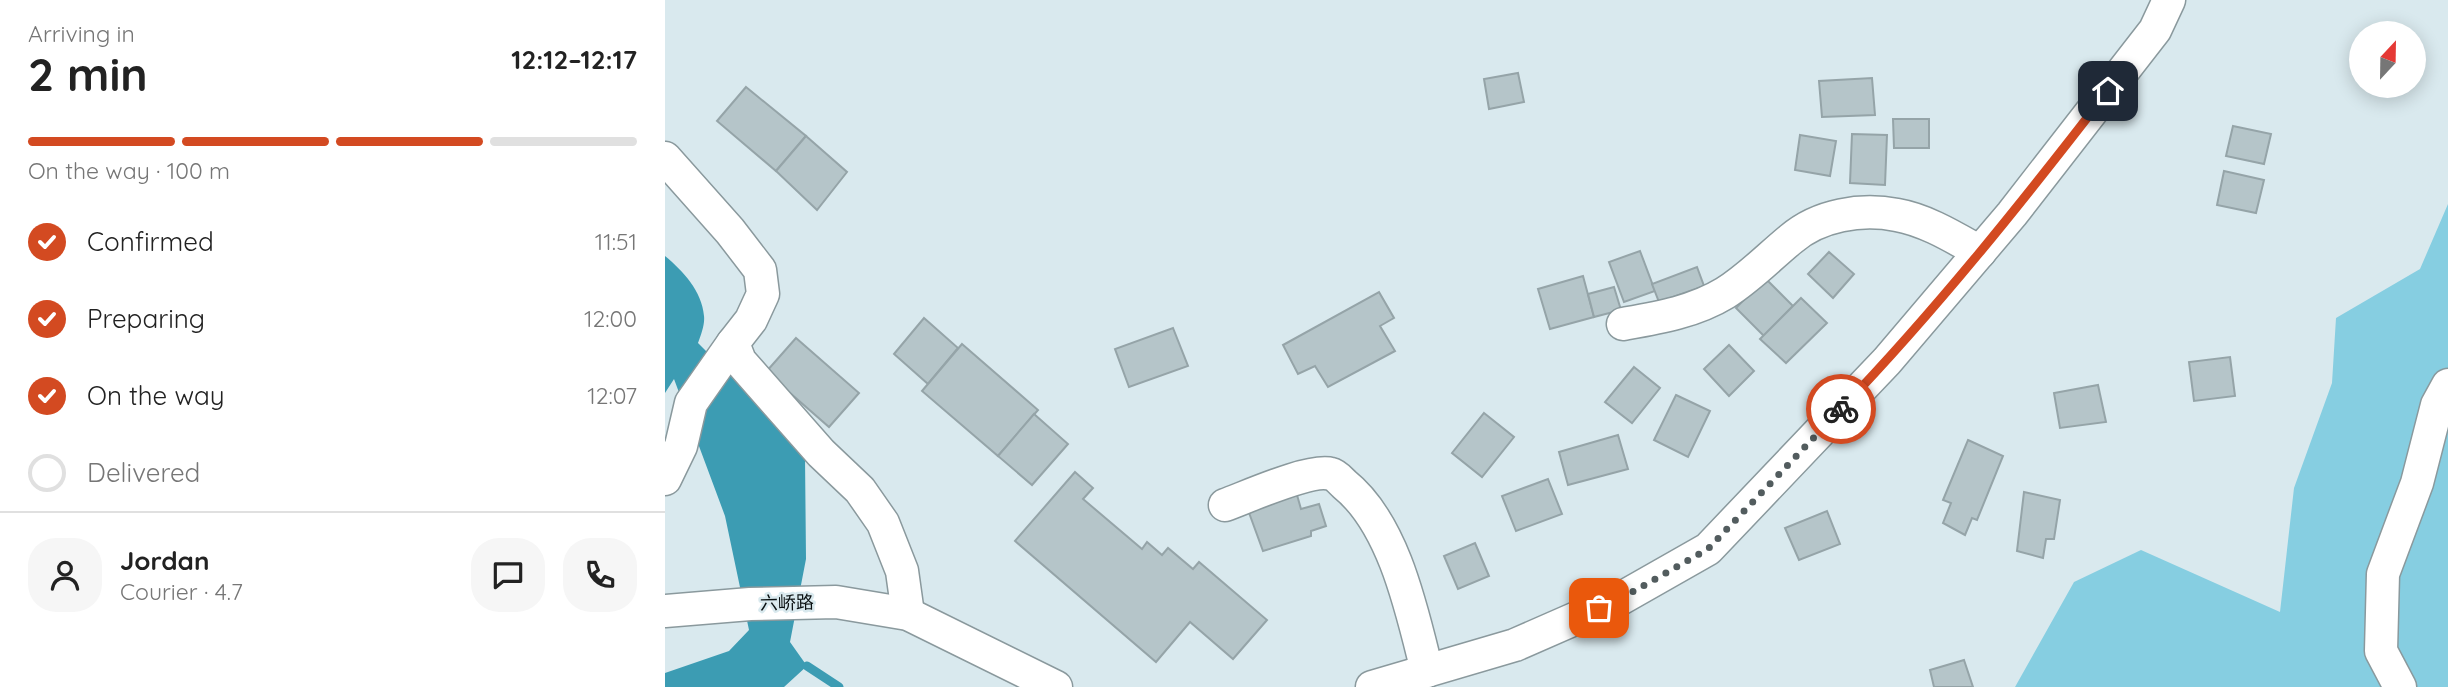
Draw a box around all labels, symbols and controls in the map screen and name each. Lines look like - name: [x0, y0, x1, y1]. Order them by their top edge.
- text: Arriving in: [28, 19, 135, 48]
- north arrow: [2349, 21, 2425, 98]
- map controls: [2349, 21, 2426, 98]
- text: 12:12–12:17: [511, 43, 637, 76]
- text: 2 min: [28, 45, 148, 103]
- pin: [2078, 61, 2138, 121]
- icon: home: [2089, 72, 2127, 110]
- text: On the way · 100 m: [28, 156, 230, 185]
- icon: check: [28, 223, 66, 261]
- text: Confirmed: [87, 225, 214, 258]
- text: 11:51: [595, 227, 637, 256]
- icon: check: [28, 300, 66, 338]
- text: Preparing: [87, 302, 205, 335]
- text: 12:00: [584, 304, 637, 333]
- courier: [1806, 374, 1876, 444]
- icon: check: [28, 377, 66, 415]
- text: On the way: [87, 379, 225, 412]
- text: 12:07: [587, 381, 637, 410]
- icon: bike: [1822, 390, 1860, 428]
- text: Delivered: [87, 456, 200, 489]
- button: person: [28, 538, 102, 612]
- button: chat: [471, 538, 545, 612]
- button: phone: [563, 538, 637, 612]
- text: Jordan: [120, 544, 209, 577]
- text: Courier · 4.7: [120, 577, 243, 606]
- pin: [1569, 578, 1629, 638]
- icon: bag: [1580, 589, 1618, 627]
- street label: 六峤路: [760, 591, 814, 614]

